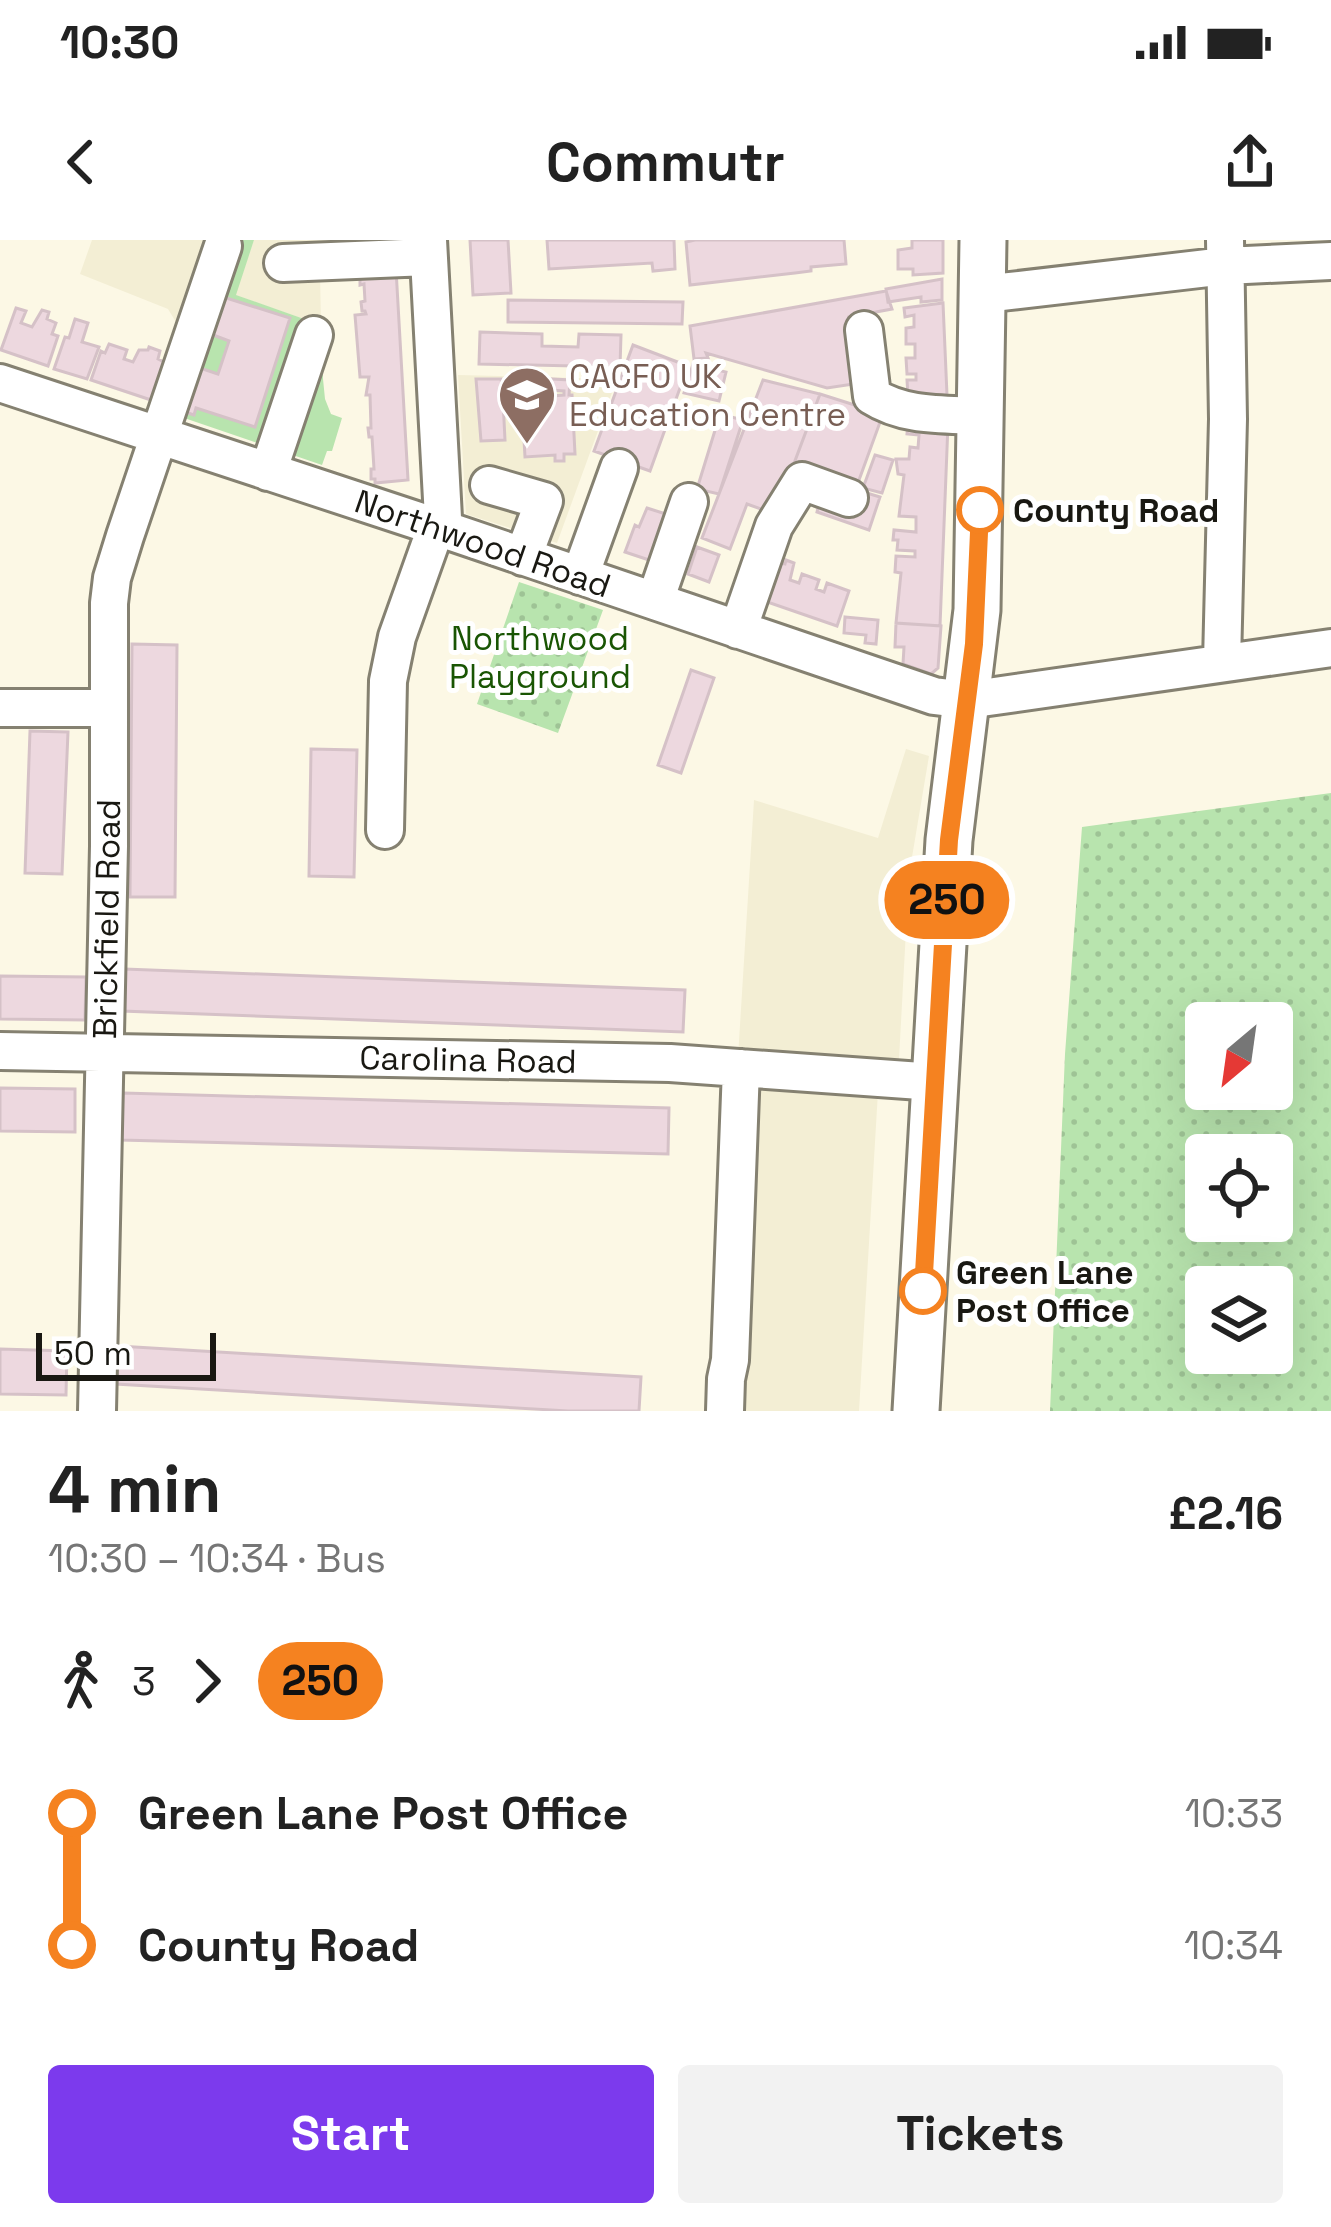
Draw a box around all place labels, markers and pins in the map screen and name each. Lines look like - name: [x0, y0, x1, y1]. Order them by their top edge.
- place label: CACFO UK Education Centre: [569, 356, 846, 436]
- school or university icon: CACFO UK Education Centre: [496, 364, 558, 446]
- marker: County Road: [958, 488, 1002, 532]
- place label: County Road: [1013, 490, 1219, 532]
- place label: Green Lane Post Office: [956, 1252, 1133, 1332]
- marker: Green Lane Post Office: [901, 1269, 945, 1313]

